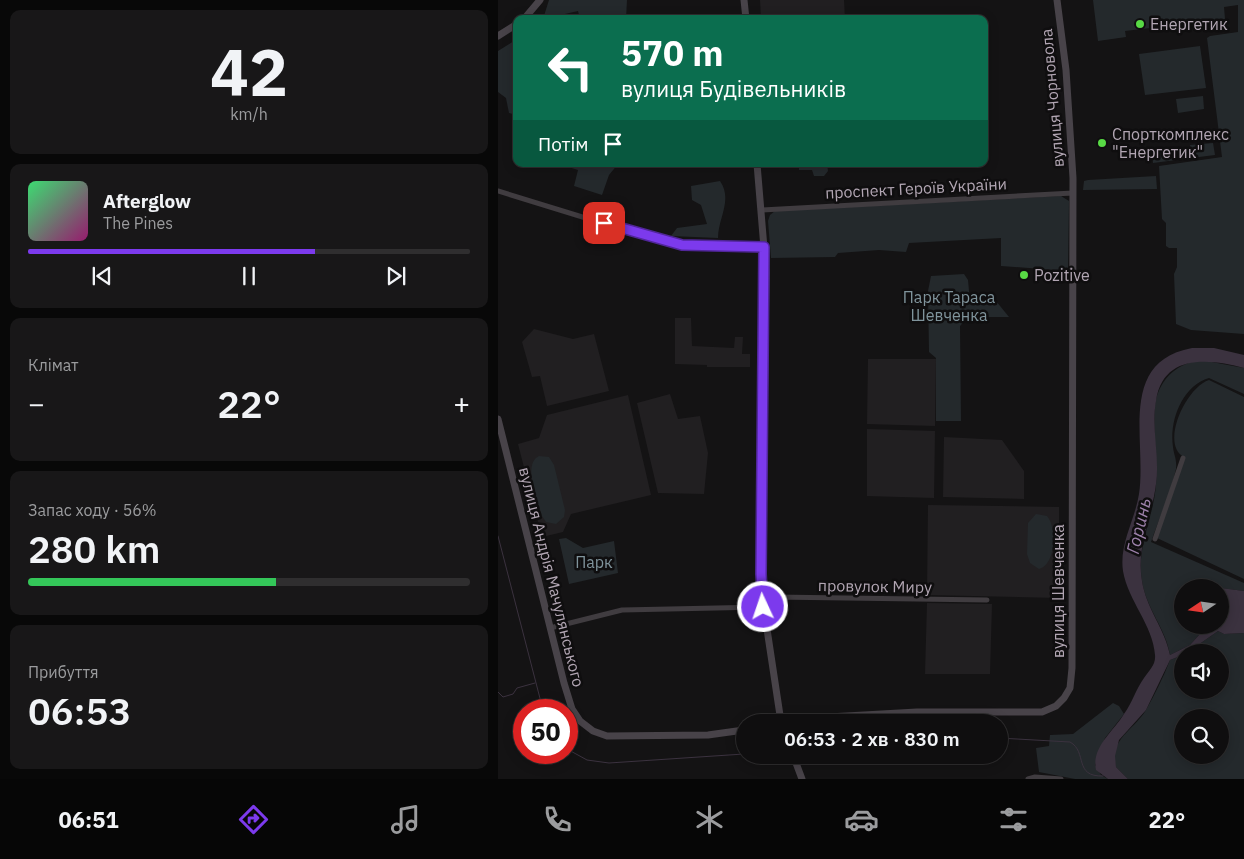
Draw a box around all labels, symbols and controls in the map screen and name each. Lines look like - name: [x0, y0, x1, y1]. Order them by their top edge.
- place label: Енергетик: [1150, 14, 1228, 34]
- marker: Енергетик: [1134, 18, 1146, 30]
- street label: вулиця Чорновола: [1036, 27, 1068, 168]
- text: 42: [210, 29, 288, 114]
- text: 570 m: [621, 30, 724, 76]
- icon: left: [538, 35, 603, 100]
- text: вулиця Будівельників: [621, 74, 846, 103]
- text: km/h: [230, 104, 268, 124]
- place label: Спорткомплекс "Енергетик": [1112, 124, 1229, 162]
- icon: arrive: [599, 130, 627, 158]
- text: Потім: [538, 132, 589, 156]
- marker: Спорткомплекс "Енергетик": [1096, 137, 1108, 149]
- street label: проспект Героїв України: [825, 173, 1007, 203]
- text: Afterglow: [103, 189, 191, 213]
- pin: [583, 202, 625, 244]
- icon: arrive: [590, 209, 618, 237]
- text: The Pines: [103, 213, 173, 233]
- icon: previous: [88, 262, 116, 290]
- icon: pause: [235, 262, 263, 290]
- icon: next: [382, 262, 410, 290]
- place label: Pozitive: [1034, 265, 1090, 285]
- marker: Pozitive: [1018, 269, 1030, 281]
- park label: Парк Тараса Шевченка: [903, 287, 996, 325]
- text: Клімат: [28, 355, 79, 375]
- text: 22°: [217, 379, 281, 428]
- text: −: [28, 385, 45, 422]
- text: +: [453, 385, 470, 422]
- street label: вулиця Андрія Мачулянського: [515, 465, 589, 689]
- water label: Горинь: [1121, 496, 1156, 556]
- text: Запас ходу · 56%: [28, 500, 157, 520]
- text: 280 km: [28, 524, 160, 573]
- street label: вулиця Шевченка: [1048, 524, 1068, 658]
- park label: Парк: [575, 552, 613, 572]
- street label: провулок Миру: [818, 575, 932, 597]
- north arrow: [1174, 579, 1229, 634]
- map controls: [1174, 579, 1229, 764]
- position arrow: [736, 580, 788, 632]
- button: sound: [1174, 644, 1229, 699]
- text: Прибуття: [28, 662, 99, 682]
- text: 06:53: [28, 686, 131, 735]
- speed limit sign: 50: [513, 699, 578, 764]
- button: search: [1174, 709, 1229, 764]
- text: 06:53 · 2 хв · 830 m: [784, 727, 960, 751]
- icon: directions: [236, 802, 271, 837]
- icon: music: [388, 802, 423, 837]
- icon: phone: [540, 802, 575, 837]
- icon: climate: [692, 802, 727, 837]
- icon: car: [844, 802, 879, 837]
- icon: filters: [996, 802, 1031, 837]
- text: 06:51: [59, 805, 119, 834]
- text: 22°: [1149, 805, 1185, 834]

